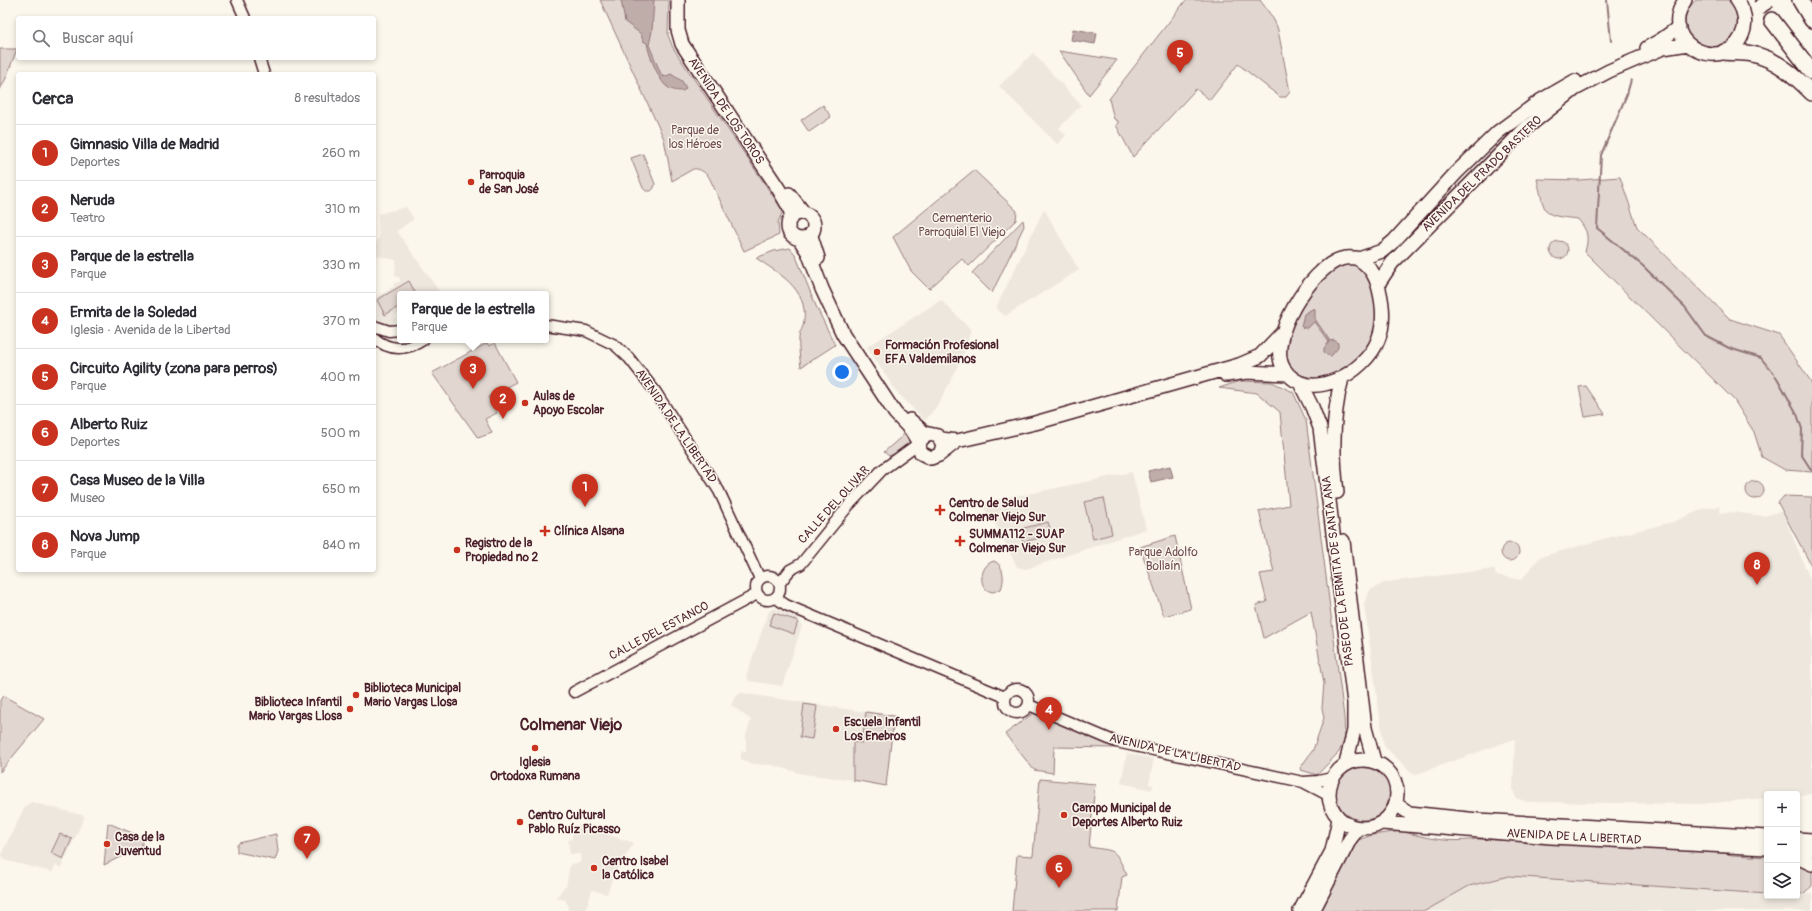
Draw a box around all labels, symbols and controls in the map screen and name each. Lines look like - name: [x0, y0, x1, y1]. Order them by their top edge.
- search box: [16, 16, 376, 60]
- icon: search: [30, 27, 52, 49]
- text: Buscar aquí: [62, 29, 134, 48]
- pin: 5: [1167, 40, 1193, 73]
- street label: AVENIDA DE LOS TOROS: [685, 55, 767, 167]
- text: Cerca: [32, 88, 73, 109]
- text: 8 resultados: [294, 90, 360, 106]
- street label: AVENIDA DEL PRADO BASTERO: [1419, 113, 1545, 235]
- park label: Parque de los Héroes: [668, 123, 722, 152]
- text: Gimnasio Villa de Madrid: [70, 135, 219, 154]
- text: 1: [42, 145, 48, 161]
- text: 260 m: [322, 145, 360, 161]
- text: Deportes: [70, 154, 120, 170]
- place label: Parroquia de San José: [479, 168, 540, 197]
- marker: Parroquia de San José: [466, 177, 476, 187]
- text: Neruda: [70, 191, 115, 210]
- text: 2: [41, 201, 49, 217]
- text: 310 m: [324, 201, 360, 217]
- text: Teatro: [70, 210, 105, 226]
- park label: Cementerio Parroquial El Viejo: [918, 211, 1006, 240]
- text: Parque de la estrella: [70, 247, 194, 266]
- text: 3: [41, 257, 49, 273]
- text: 330 m: [322, 257, 360, 273]
- text: Parque: [70, 266, 106, 282]
- popup: [397, 291, 549, 343]
- text: Parque de la estrella: [411, 300, 535, 319]
- text: Ermita de la Soledad: [70, 303, 197, 322]
- text: 4: [41, 313, 49, 329]
- text: 370 m: [323, 313, 360, 329]
- text: Parque: [411, 319, 447, 335]
- text: Iglesia · Avenida de la Libertad: [70, 322, 231, 338]
- place label: Formación Profesional EFA Valdemilanos: [885, 338, 999, 367]
- marker: Formación Profesional EFA Valdemilanos: [872, 347, 882, 357]
- pin: 3: [460, 356, 486, 389]
- text: Circuito Agility (zona para perros): [70, 359, 278, 378]
- your location: [832, 362, 852, 382]
- street label: AVENIDA DE LA LIBERTAD: [632, 366, 720, 486]
- text: 5: [41, 369, 49, 385]
- text: 400 m: [320, 369, 360, 385]
- text: Parque: [70, 378, 106, 394]
- pin: 2: [490, 386, 516, 419]
- place label: Aulas de Apoyo Escolar: [533, 389, 605, 418]
- marker: Aulas de Apoyo Escolar: [520, 398, 530, 408]
- text: Alberto Ruiz: [70, 415, 148, 434]
- text: 6: [41, 425, 49, 441]
- text: 500 m: [321, 425, 360, 441]
- text: Deportes: [70, 434, 120, 450]
- street label: CALLE DEL OLIVAR: [795, 463, 873, 547]
- text: Casa Museo de la Villa: [70, 471, 205, 490]
- pin: 1: [572, 474, 598, 507]
- street label: PASEO DE LA ERMITA DE SANTA ANA: [1319, 475, 1357, 667]
- text: 7: [42, 481, 48, 497]
- text: 650 m: [322, 481, 360, 497]
- text: Museo: [70, 490, 105, 506]
- place label: Centro de Salud Colmenar Viejo Sur: [949, 496, 1046, 525]
- marker: Centro de Salud Colmenar Viejo Sur: [934, 504, 946, 516]
- place label: Clínica Alsana: [554, 524, 625, 539]
- marker: Clínica Alsana: [539, 525, 551, 537]
- text: Nova Jump: [70, 527, 140, 546]
- place label: SUMMA112 - SUAP Colmenar Viejo Sur: [969, 527, 1066, 556]
- marker: SUMMA112 - SUAP Colmenar Viejo Sur: [954, 535, 966, 547]
- place label: Registro de la Propiedad nº 2: [465, 536, 538, 565]
- text: 8: [42, 537, 48, 553]
- text: 840 m: [323, 537, 360, 553]
- marker: Registro de la Propiedad nº 2: [452, 545, 462, 555]
- park label: Parque Adolfo Bollaín: [1128, 545, 1198, 574]
- text: Parque: [70, 546, 106, 562]
- pin: 8: [1744, 552, 1770, 585]
- street label: CALLE DEL ESTANCO: [607, 598, 712, 664]
- place label: Biblioteca Municipal Mario Vargas Llosa: [364, 681, 461, 710]
- marker: Biblioteca Municipal Mario Vargas Llosa: [351, 690, 361, 700]
- place label: Biblioteca Infantil Mario Vargas Llosa: [249, 695, 342, 724]
- pin: 4: [1036, 697, 1062, 730]
- marker: Biblioteca Infantil Mario Vargas Llosa: [345, 704, 355, 714]
- district label: Colmenar Viejo: [520, 715, 623, 735]
- place label: Escuela Infantil Los Enebros: [844, 715, 921, 744]
- marker: Escuela Infantil Los Enebros: [831, 724, 841, 734]
- street label: AVENIDA DE LA LIBERTAD: [1108, 731, 1243, 776]
- marker: Iglesia Ortodoxa Rumana: [530, 743, 540, 753]
- place label: Iglesia Ortodoxa Rumana: [490, 755, 581, 784]
- map controls: [1764, 791, 1800, 899]
- button: +: [1764, 791, 1800, 827]
- place label: Campo Municipal de Deportes Alberto Ruiz: [1072, 801, 1183, 830]
- place label: Centro Cultural Pablo Ruíz Picasso: [528, 808, 621, 837]
- marker: Campo Municipal de Deportes Alberto Ruiz: [1059, 810, 1069, 820]
- marker: Centro Cultural Pablo Ruíz Picasso: [515, 817, 525, 827]
- pin: 7: [294, 826, 320, 859]
- street label: AVENIDA DE LA LIBERTAD: [1506, 826, 1642, 848]
- button: −: [1764, 827, 1800, 863]
- place label: Casa de la Juventud: [115, 830, 165, 859]
- marker: Casa de la Juventud: [102, 839, 112, 849]
- place label: Centro Isabel la Católica: [602, 854, 669, 883]
- pin: 6: [1046, 855, 1072, 888]
- marker: Centro Isabel la Católica: [589, 863, 599, 873]
- button: layers: [1764, 863, 1800, 899]

